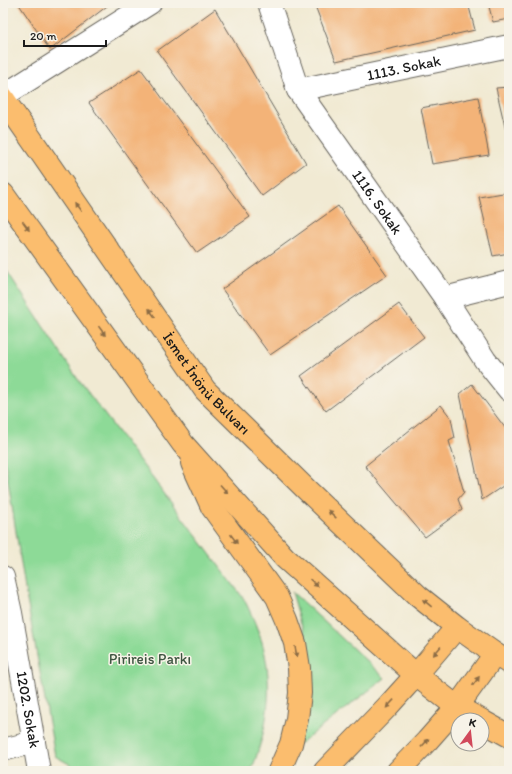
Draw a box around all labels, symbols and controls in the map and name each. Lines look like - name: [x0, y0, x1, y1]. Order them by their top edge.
- scale bar: [24, 22, 106, 48]
- text: 20 m: [30, 29, 57, 43]
- street label: 1113. Sokak: [365, 51, 443, 84]
- street label: 1116. Sokak: [348, 166, 406, 238]
- one-way arrow: [74, 201, 82, 212]
- one-way arrow: [22, 220, 30, 231]
- one-way arrow: [148, 308, 156, 319]
- one-way arrow: [98, 326, 106, 336]
- street label: İsmet İnönü Bulvarı: [159, 329, 254, 438]
- one-way arrow: [219, 484, 229, 494]
- one-way arrow: [327, 509, 337, 518]
- one-way arrow: [230, 534, 238, 544]
- one-way arrow: [308, 579, 319, 588]
- one-way arrow: [421, 598, 432, 607]
- one-way arrow: [293, 646, 299, 658]
- one-way arrow: [432, 646, 441, 656]
- park label: Pirireis Parkı: [109, 650, 191, 668]
- street label: 1202. Sokak: [12, 670, 44, 750]
- one-way arrow: [472, 675, 480, 686]
- one-way arrow: [385, 699, 395, 709]
- north arrow: [450, 712, 490, 752]
- text: K: [467, 716, 478, 730]
- one-way arrow: [420, 738, 429, 748]

